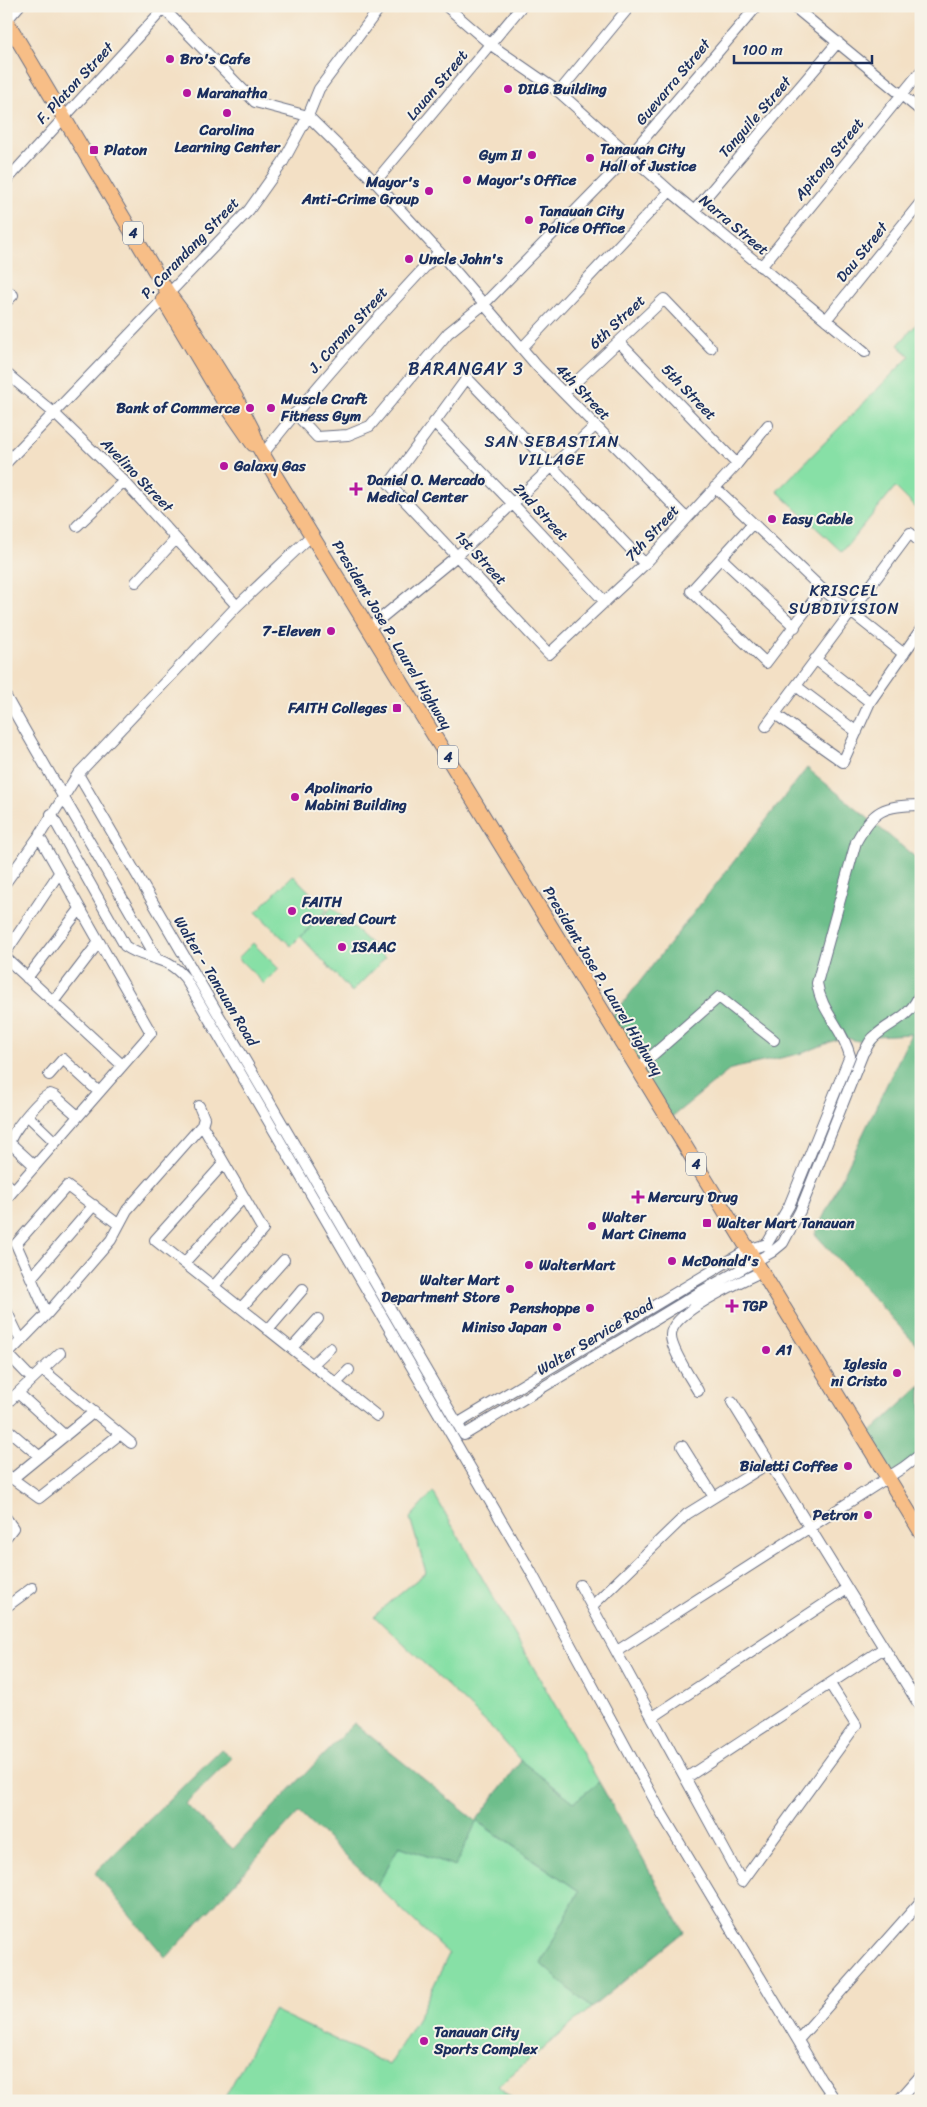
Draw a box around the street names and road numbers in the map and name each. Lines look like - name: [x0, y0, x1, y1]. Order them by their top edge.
- street label: Guevarra Street: [629, 32, 718, 131]
- street label: F. Platon Street: [30, 35, 121, 130]
- street label: Lauan Street: [399, 43, 475, 126]
- street label: Tanguile Street: [712, 70, 799, 164]
- street label: Apitong Street: [787, 112, 871, 207]
- street label: Narra Street: [693, 188, 775, 262]
- street label: P. Carandang Street: [134, 191, 246, 305]
- street label: Dau Street: [829, 215, 895, 288]
- road number: 4: [123, 222, 143, 244]
- street label: J. Corona Street: [301, 280, 395, 380]
- street label: 6th Street: [582, 288, 652, 356]
- street label: 4th Street: [549, 357, 617, 427]
- street label: 5th Street: [655, 357, 723, 427]
- street label: Avelino Street: [94, 431, 180, 519]
- street label: 2nd Street: [507, 477, 575, 548]
- street label: 7th Street: [618, 498, 686, 568]
- street label: 1st Street: [449, 524, 514, 592]
- street label: President Jose P. Laurel Highway: [325, 535, 459, 735]
- road number: 4: [438, 746, 458, 769]
- street label: President Jose P. Laurel Highway: [536, 881, 670, 1081]
- street label: Walter - Tanauan Road: [167, 911, 266, 1052]
- road number: 4: [686, 1152, 706, 1176]
- street label: Walter Service Road: [531, 1291, 659, 1382]

